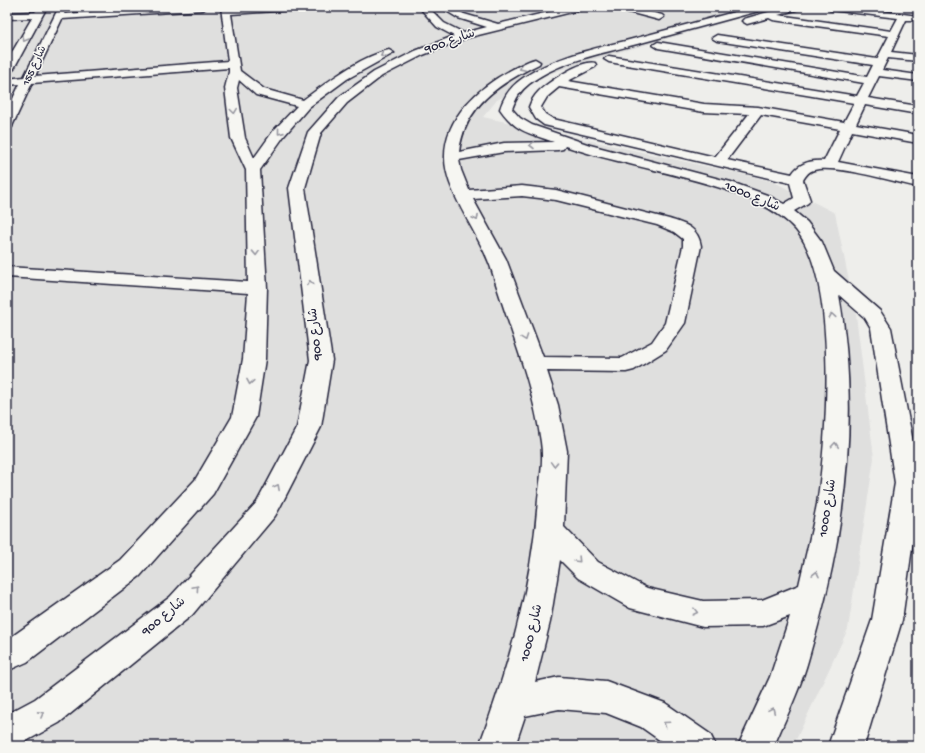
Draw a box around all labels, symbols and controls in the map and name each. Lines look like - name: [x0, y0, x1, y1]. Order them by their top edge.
- street label: شارع 900: [422, 26, 477, 58]
- one-way arrow: [22, 35, 30, 42]
- street label: شارع 155: [19, 44, 50, 89]
- one-way arrow: [380, 50, 388, 58]
- one-way arrow: [519, 63, 526, 71]
- one-way arrow: [229, 108, 238, 114]
- one-way arrow: [278, 127, 285, 135]
- one-way arrow: [529, 141, 535, 150]
- street label: شارع 1000: [721, 178, 782, 215]
- one-way arrow: [471, 214, 479, 221]
- one-way arrow: [252, 250, 260, 256]
- one-way arrow: [306, 280, 315, 286]
- street label: شارع 900: [306, 307, 326, 362]
- one-way arrow: [828, 313, 837, 319]
- one-way arrow: [520, 335, 528, 342]
- one-way arrow: [246, 379, 255, 385]
- one-way arrow: [831, 442, 840, 448]
- one-way arrow: [549, 461, 558, 467]
- street label: شارع 1000: [816, 478, 840, 539]
- one-way arrow: [273, 484, 280, 492]
- one-way arrow: [573, 555, 581, 563]
- one-way arrow: [812, 571, 820, 577]
- one-way arrow: [192, 586, 199, 593]
- street label: شارع 900: [138, 594, 189, 640]
- street label: شارع 1000: [517, 603, 546, 664]
- one-way arrow: [691, 608, 698, 616]
- one-way arrow: [767, 707, 775, 715]
- one-way arrow: [37, 711, 44, 719]
- one-way arrow: [663, 722, 670, 729]

